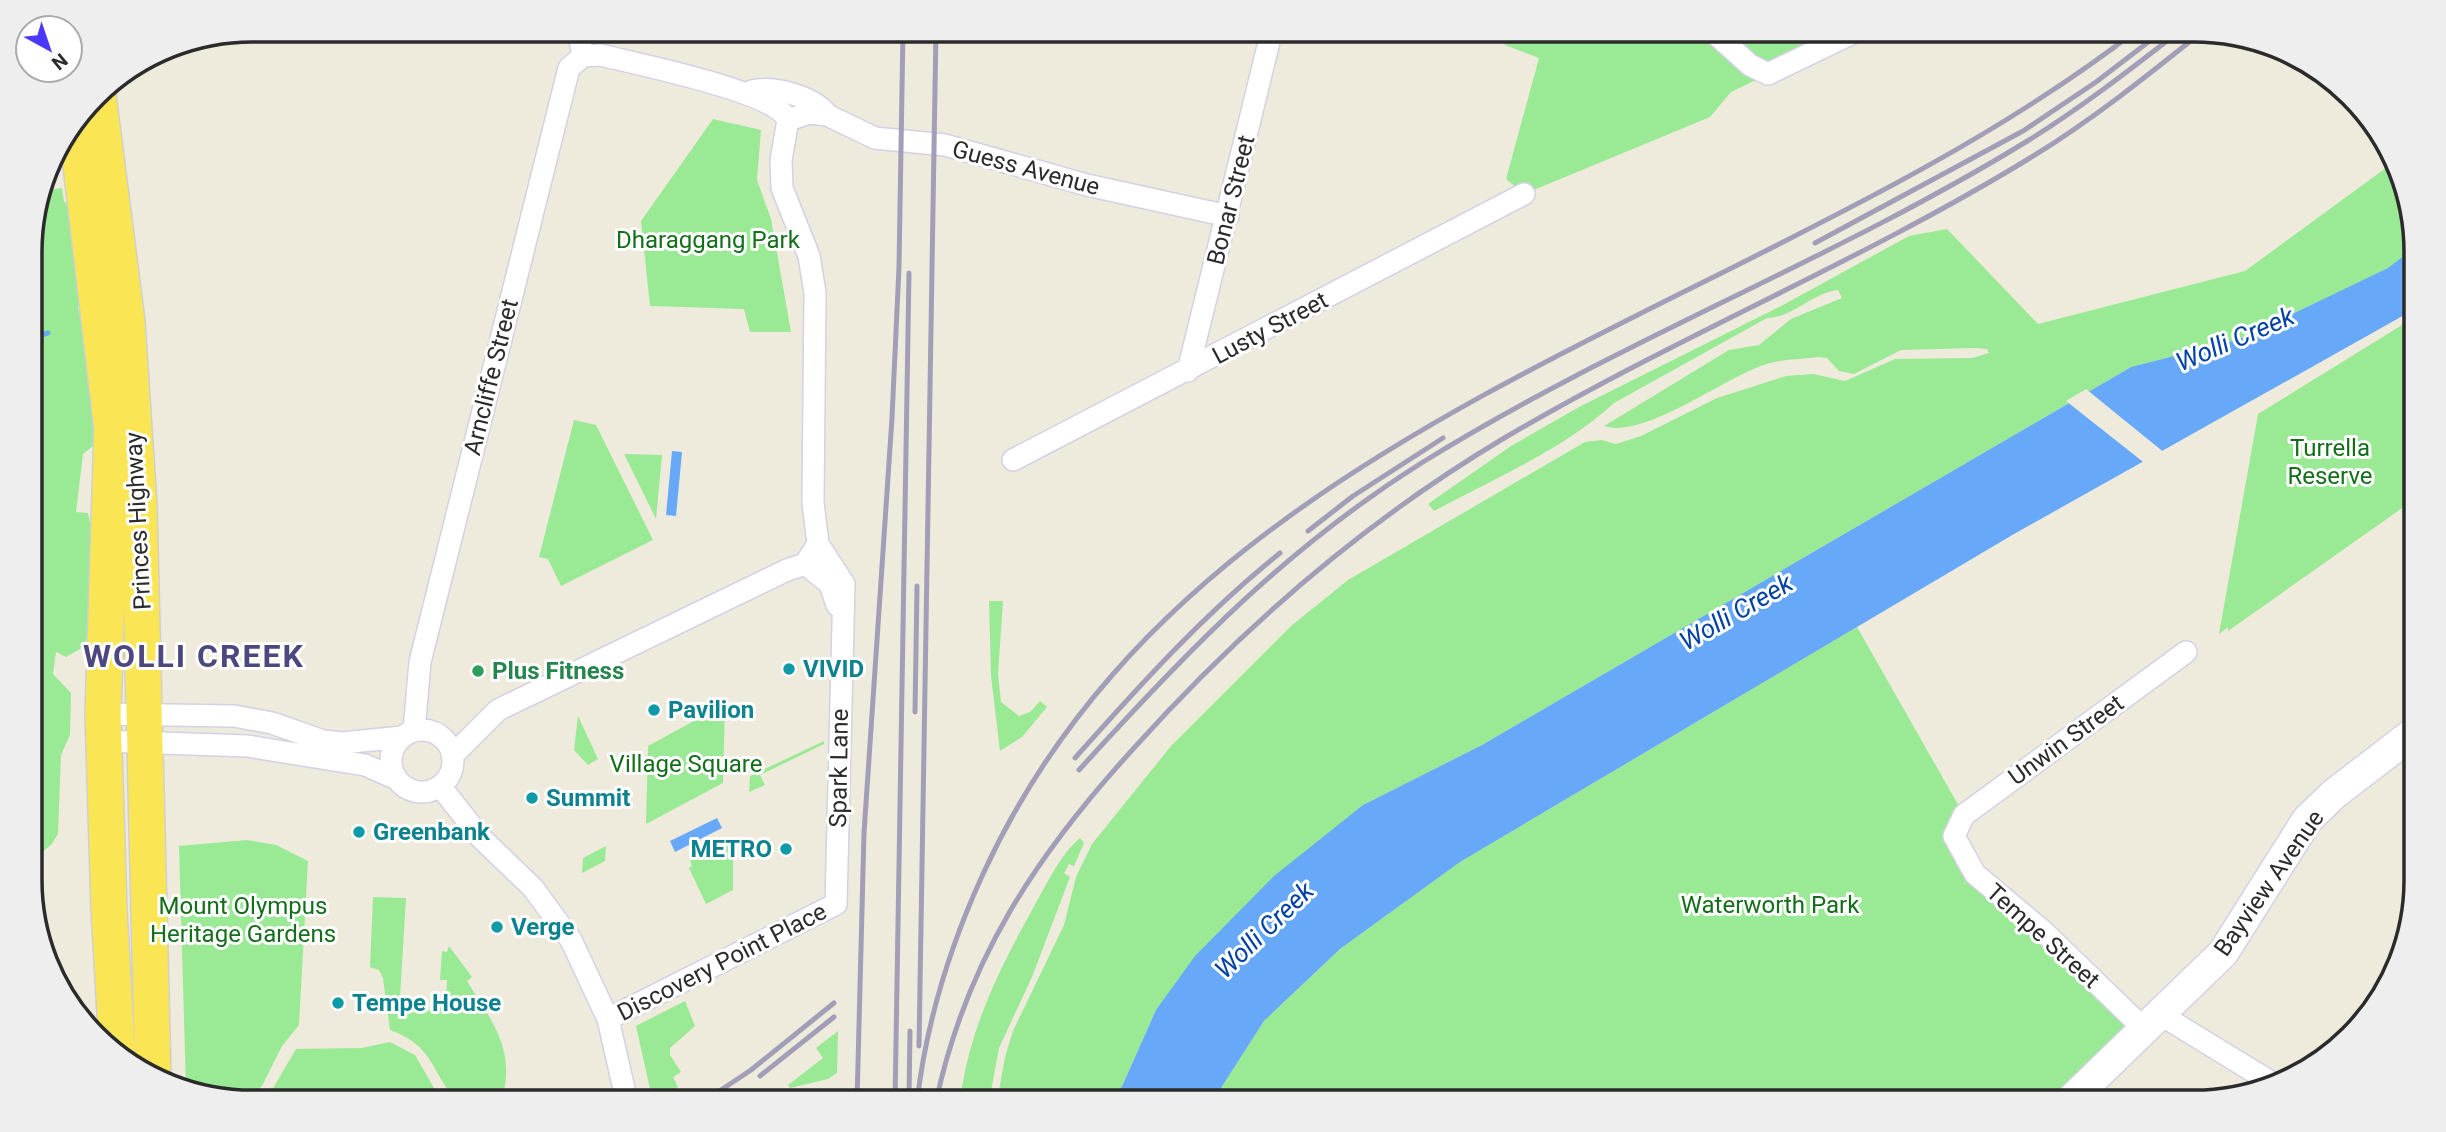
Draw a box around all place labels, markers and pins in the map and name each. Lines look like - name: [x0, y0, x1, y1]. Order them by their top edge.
- place label: VIVID: [803, 655, 864, 683]
- place label: Plus Fitness: [492, 657, 624, 685]
- marker: VIVID: [781, 661, 797, 677]
- marker: Plus Fitness: [470, 663, 486, 679]
- place label: Pavilion: [668, 696, 754, 724]
- marker: Pavilion: [646, 702, 662, 718]
- place label: Summit: [546, 784, 630, 812]
- marker: Summit: [524, 790, 540, 806]
- place label: Greenbank: [373, 818, 491, 846]
- marker: Greenbank: [351, 824, 367, 840]
- place label: METRO: [690, 835, 772, 863]
- marker: METRO: [778, 841, 794, 857]
- place label: Verge: [511, 913, 574, 941]
- marker: Verge: [489, 919, 505, 935]
- place label: Tempe House: [352, 989, 501, 1017]
- marker: Tempe House: [330, 995, 346, 1011]

